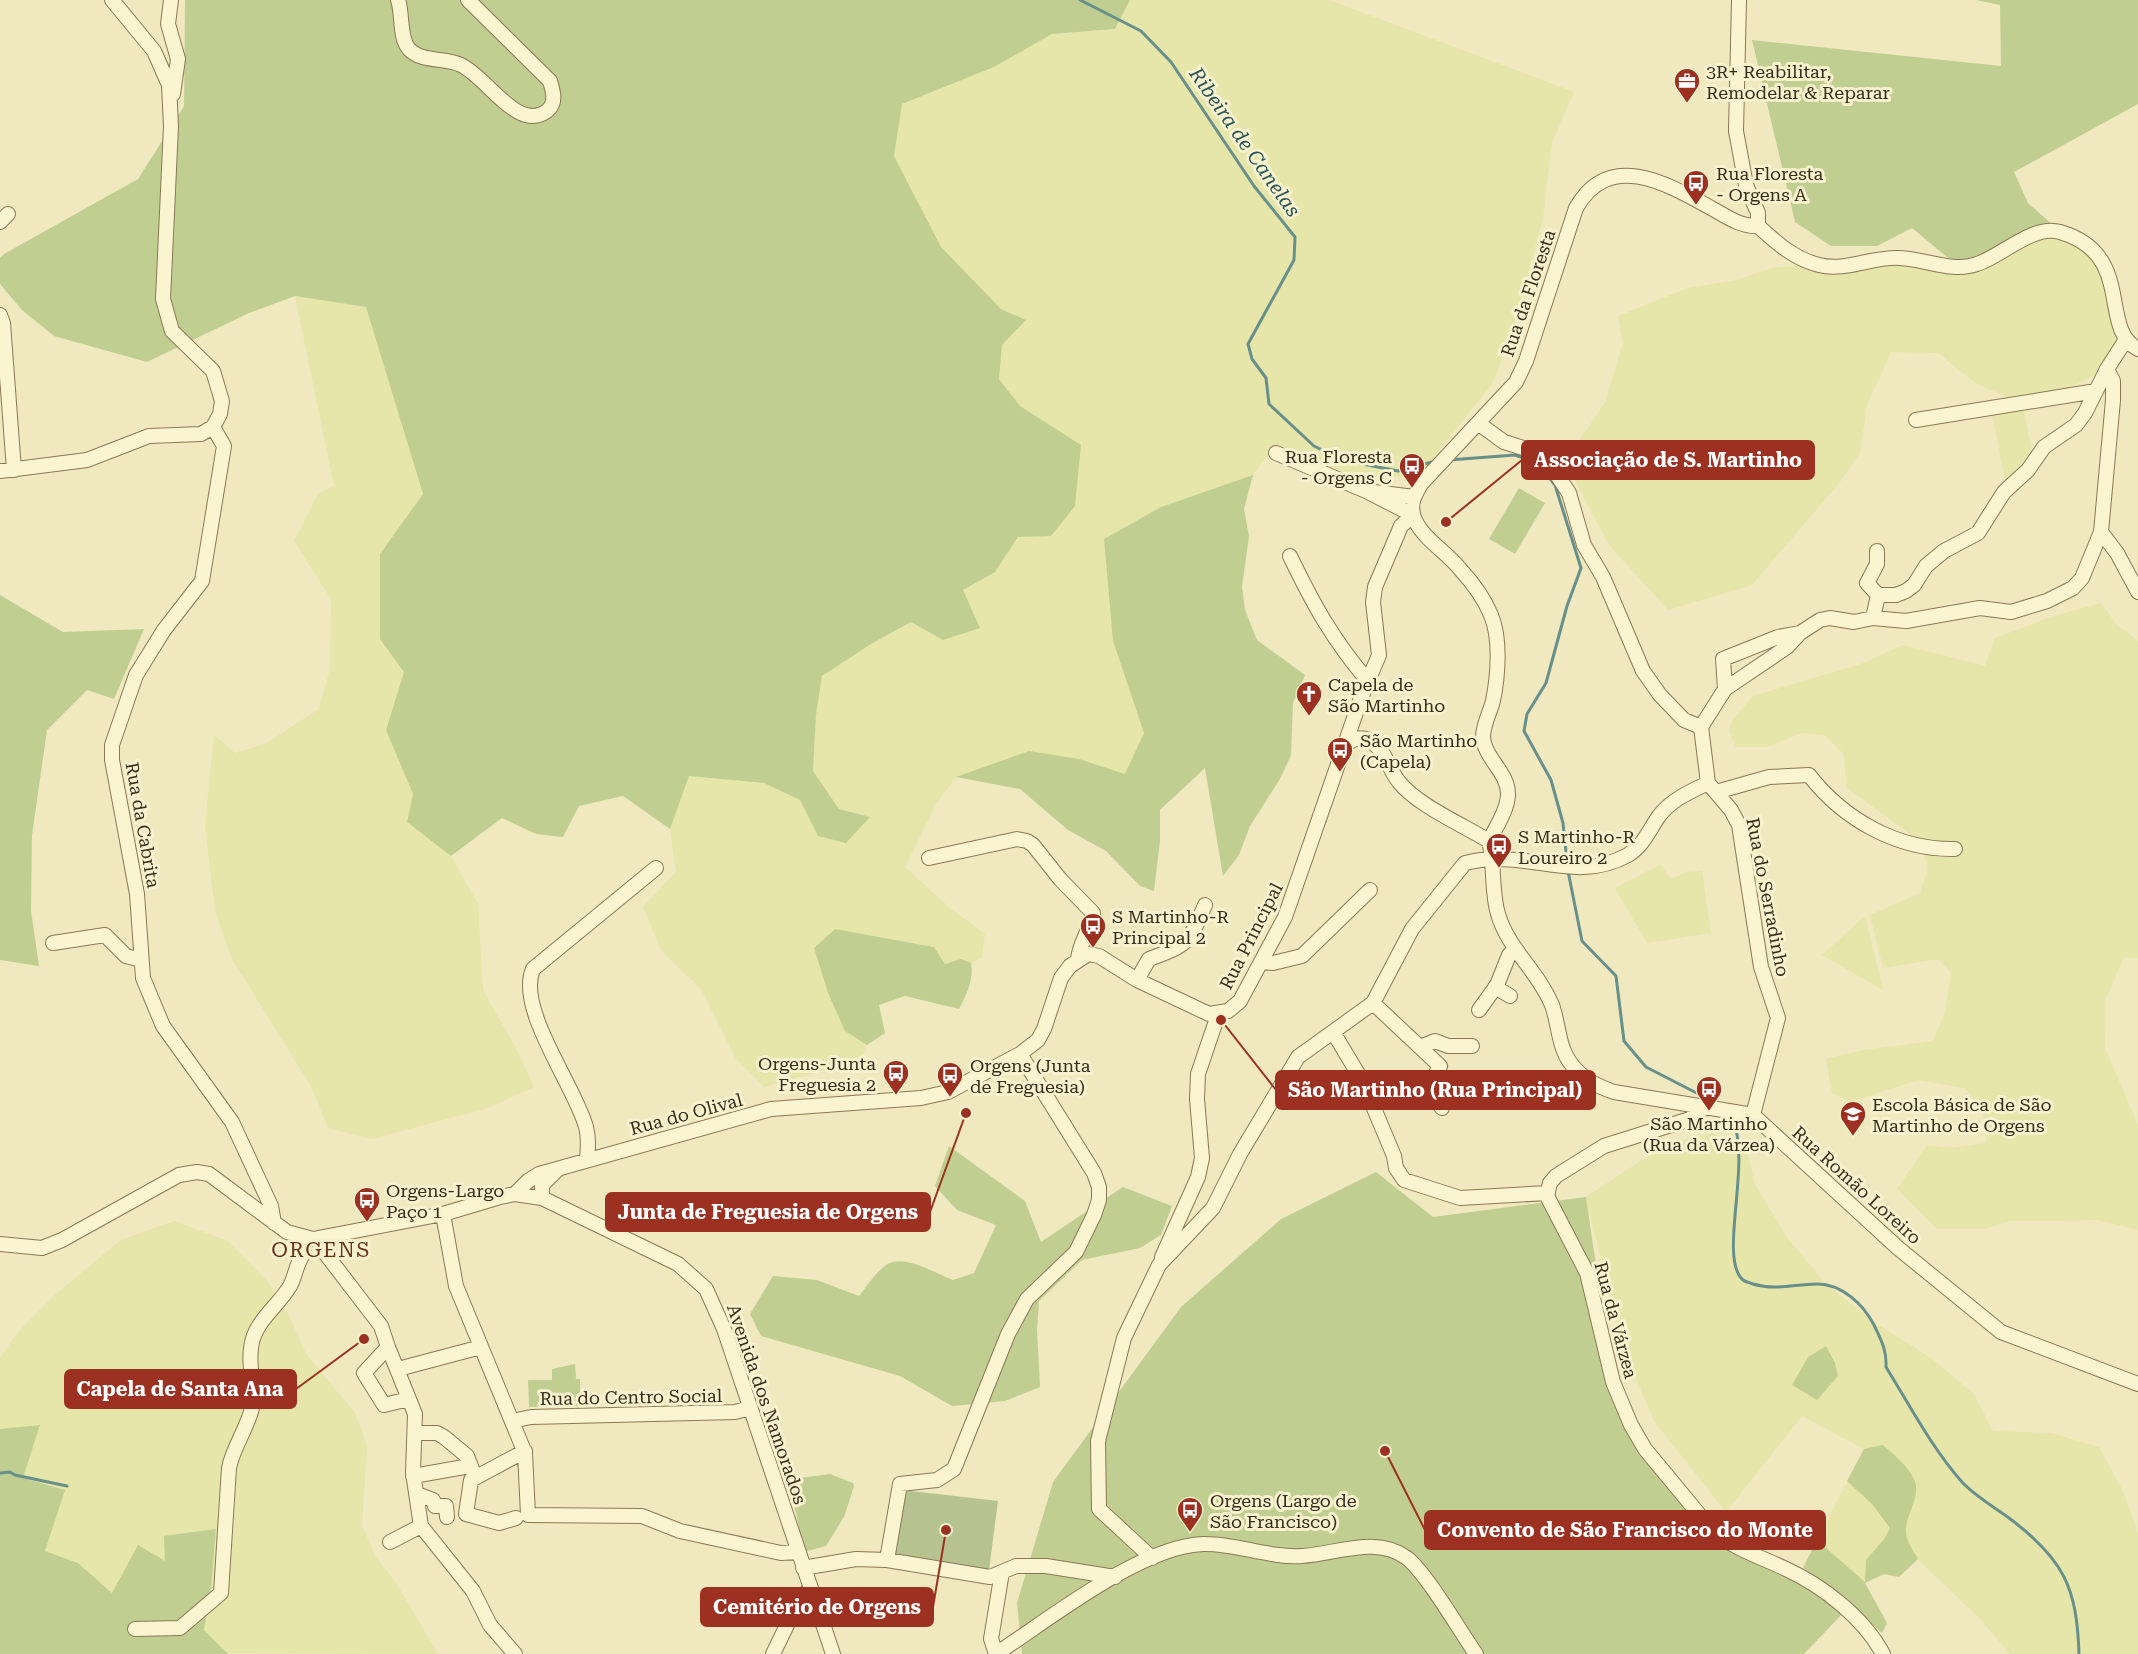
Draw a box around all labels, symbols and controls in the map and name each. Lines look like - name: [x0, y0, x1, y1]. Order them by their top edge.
- place label: 3R+ Reabilitar, Remodelar & Reparar: [1706, 61, 1890, 103]
- water label: Ribeira de Canelas: [1184, 62, 1306, 221]
- office icon: 3R+ Reabilitar, Remodelar & Reparar: [1672, 66, 1702, 104]
- place label: Rua Floresta - Orgens A: [1716, 163, 1823, 205]
- bus stop icon: Rua Floresta - Orgens A: [1681, 168, 1711, 206]
- street label: Rua da Floresta: [1496, 226, 1560, 359]
- callout: Associação de S. Martinho: [1522, 441, 1814, 479]
- place label: Rua Floresta - Orgens C: [1285, 446, 1392, 488]
- text: Associação de S. Martinho: [1534, 448, 1802, 472]
- bus stop icon: Rua Floresta - Orgens C: [1397, 451, 1427, 489]
- place label: Capela de São Martinho: [1328, 674, 1445, 716]
- church icon: Capela de São Martinho: [1294, 679, 1324, 717]
- place label: São Martinho (Capela): [1360, 730, 1477, 772]
- bus stop icon: São Martinho (Capela): [1325, 735, 1355, 773]
- street label: Rua da Cabrita: [122, 760, 164, 890]
- street label: Rua do Serradinho: [1742, 816, 1794, 978]
- place label: S Martinho-R Loureiro 2: [1518, 826, 1636, 868]
- bus stop icon: S Martinho-R Loureiro 2: [1484, 831, 1514, 869]
- street label: Rua Principal: [1215, 879, 1287, 993]
- place label: S Martinho-R Principal 2: [1112, 906, 1230, 948]
- bus stop icon: S Martinho-R Principal 2: [1078, 911, 1108, 949]
- place label: Orgens-Junta Freguesia 2: [758, 1053, 876, 1095]
- place label: Orgens (Junta de Freguesia): [970, 1055, 1091, 1097]
- bus stop icon: Orgens-Junta Freguesia 2: [881, 1058, 911, 1096]
- bus stop icon: Orgens (Junta de Freguesia): [935, 1060, 965, 1098]
- callout: São Martinho (Rua Principal): [1276, 1071, 1595, 1109]
- bus stop icon: São Martinho (Rua da Várzea): [1694, 1074, 1724, 1112]
- text: São Martinho (Rua Principal): [1288, 1078, 1582, 1102]
- street label: Rua do Olival: [627, 1089, 745, 1139]
- place label: Escola Básica de São Martinho de Orgens: [1872, 1094, 2051, 1136]
- school or university icon: Escola Básica de São Martinho de Orgens: [1838, 1099, 1868, 1137]
- place label: São Martinho (Rua da Várzea): [1643, 1113, 1775, 1155]
- street label: Rua Romão Loreiro: [1788, 1122, 1926, 1248]
- place label: Orgens-Largo Paço 1: [386, 1180, 504, 1222]
- bus stop icon: Orgens-Largo Paço 1: [352, 1185, 382, 1223]
- callout: Junta de Freguesia de Orgens: [606, 1193, 930, 1231]
- text: Junta de Freguesia de Orgens: [618, 1200, 918, 1224]
- district label: ORGENS: [271, 1238, 371, 1262]
- street label: Rua da Várzea: [1590, 1259, 1642, 1381]
- street label: Avenida dos Namorados: [723, 1301, 811, 1507]
- callout: Capela de Santa Ana: [65, 1370, 296, 1408]
- text: Capela de Santa Ana: [77, 1377, 284, 1401]
- street label: Rua do Centro Social: [540, 1385, 723, 1409]
- place label: Orgens (Largo de São Francisco): [1210, 1490, 1357, 1532]
- bus stop icon: Orgens (Largo de São Francisco): [1175, 1495, 1205, 1533]
- callout: Convento de São Francisco do Monte: [1425, 1511, 1825, 1549]
- text: Convento de São Francisco do Monte: [1437, 1518, 1813, 1542]
- callout: Cemitério de Orgens: [701, 1588, 933, 1626]
- text: Cemitério de Orgens: [713, 1595, 921, 1619]

